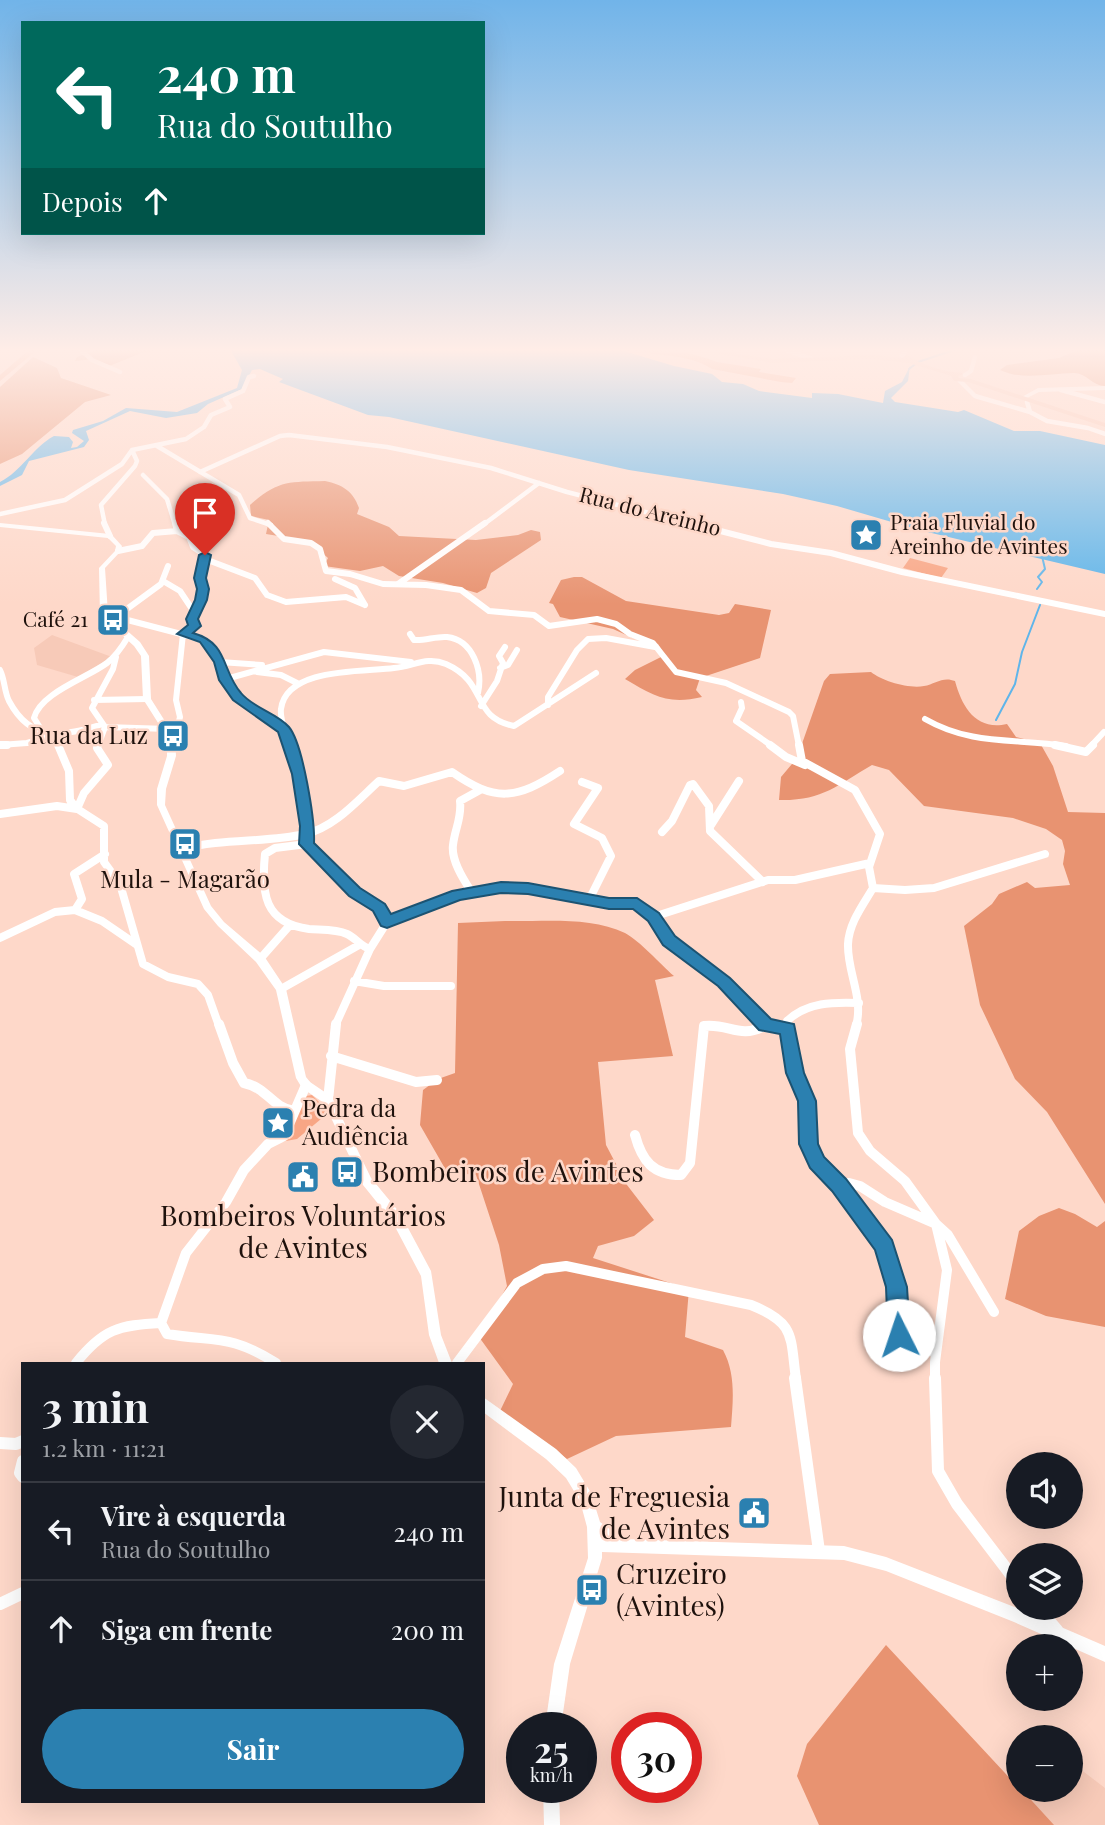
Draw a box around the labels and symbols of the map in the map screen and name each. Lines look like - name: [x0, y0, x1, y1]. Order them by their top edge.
- street label: Rua do Areinho: [577, 479, 724, 541]
- pin: [175, 483, 235, 555]
- place label: Praia Fluvial do Areinho de Avintes: [889, 507, 1068, 559]
- place icon: Praia Fluvial do Areinho de Avintes: [847, 516, 885, 554]
- bus stop icon: Café 21: [94, 601, 132, 639]
- place label: Café 21: [23, 604, 88, 632]
- bus stop icon: Rua da Luz: [154, 717, 192, 755]
- place label: Rua da Luz: [30, 718, 148, 750]
- bus stop icon: Mula - Magarão: [166, 825, 204, 863]
- place label: Mula - Magarão: [100, 862, 270, 894]
- place label: Pedra da Audiência: [301, 1091, 408, 1151]
- place icon: Pedra da Audiência: [259, 1104, 297, 1142]
- place label: Bombeiros de Avintes: [372, 1152, 644, 1189]
- bus stop icon: Bombeiros de Avintes: [328, 1153, 366, 1191]
- public building icon: Bombeiros Voluntários de Avintes: [284, 1158, 322, 1196]
- place label: Bombeiros Voluntários de Avintes: [160, 1196, 446, 1265]
- position arrow: [862, 1298, 936, 1372]
- place label: Junta de Freguesia de Avintes: [497, 1477, 730, 1546]
- public building icon: Junta de Freguesia de Avintes: [735, 1494, 773, 1532]
- place label: Cruzeiro (Avintes): [616, 1554, 727, 1623]
- bus stop icon: Cruzeiro (Avintes): [573, 1571, 611, 1609]
- speed limit sign: 30: [611, 1712, 702, 1803]

